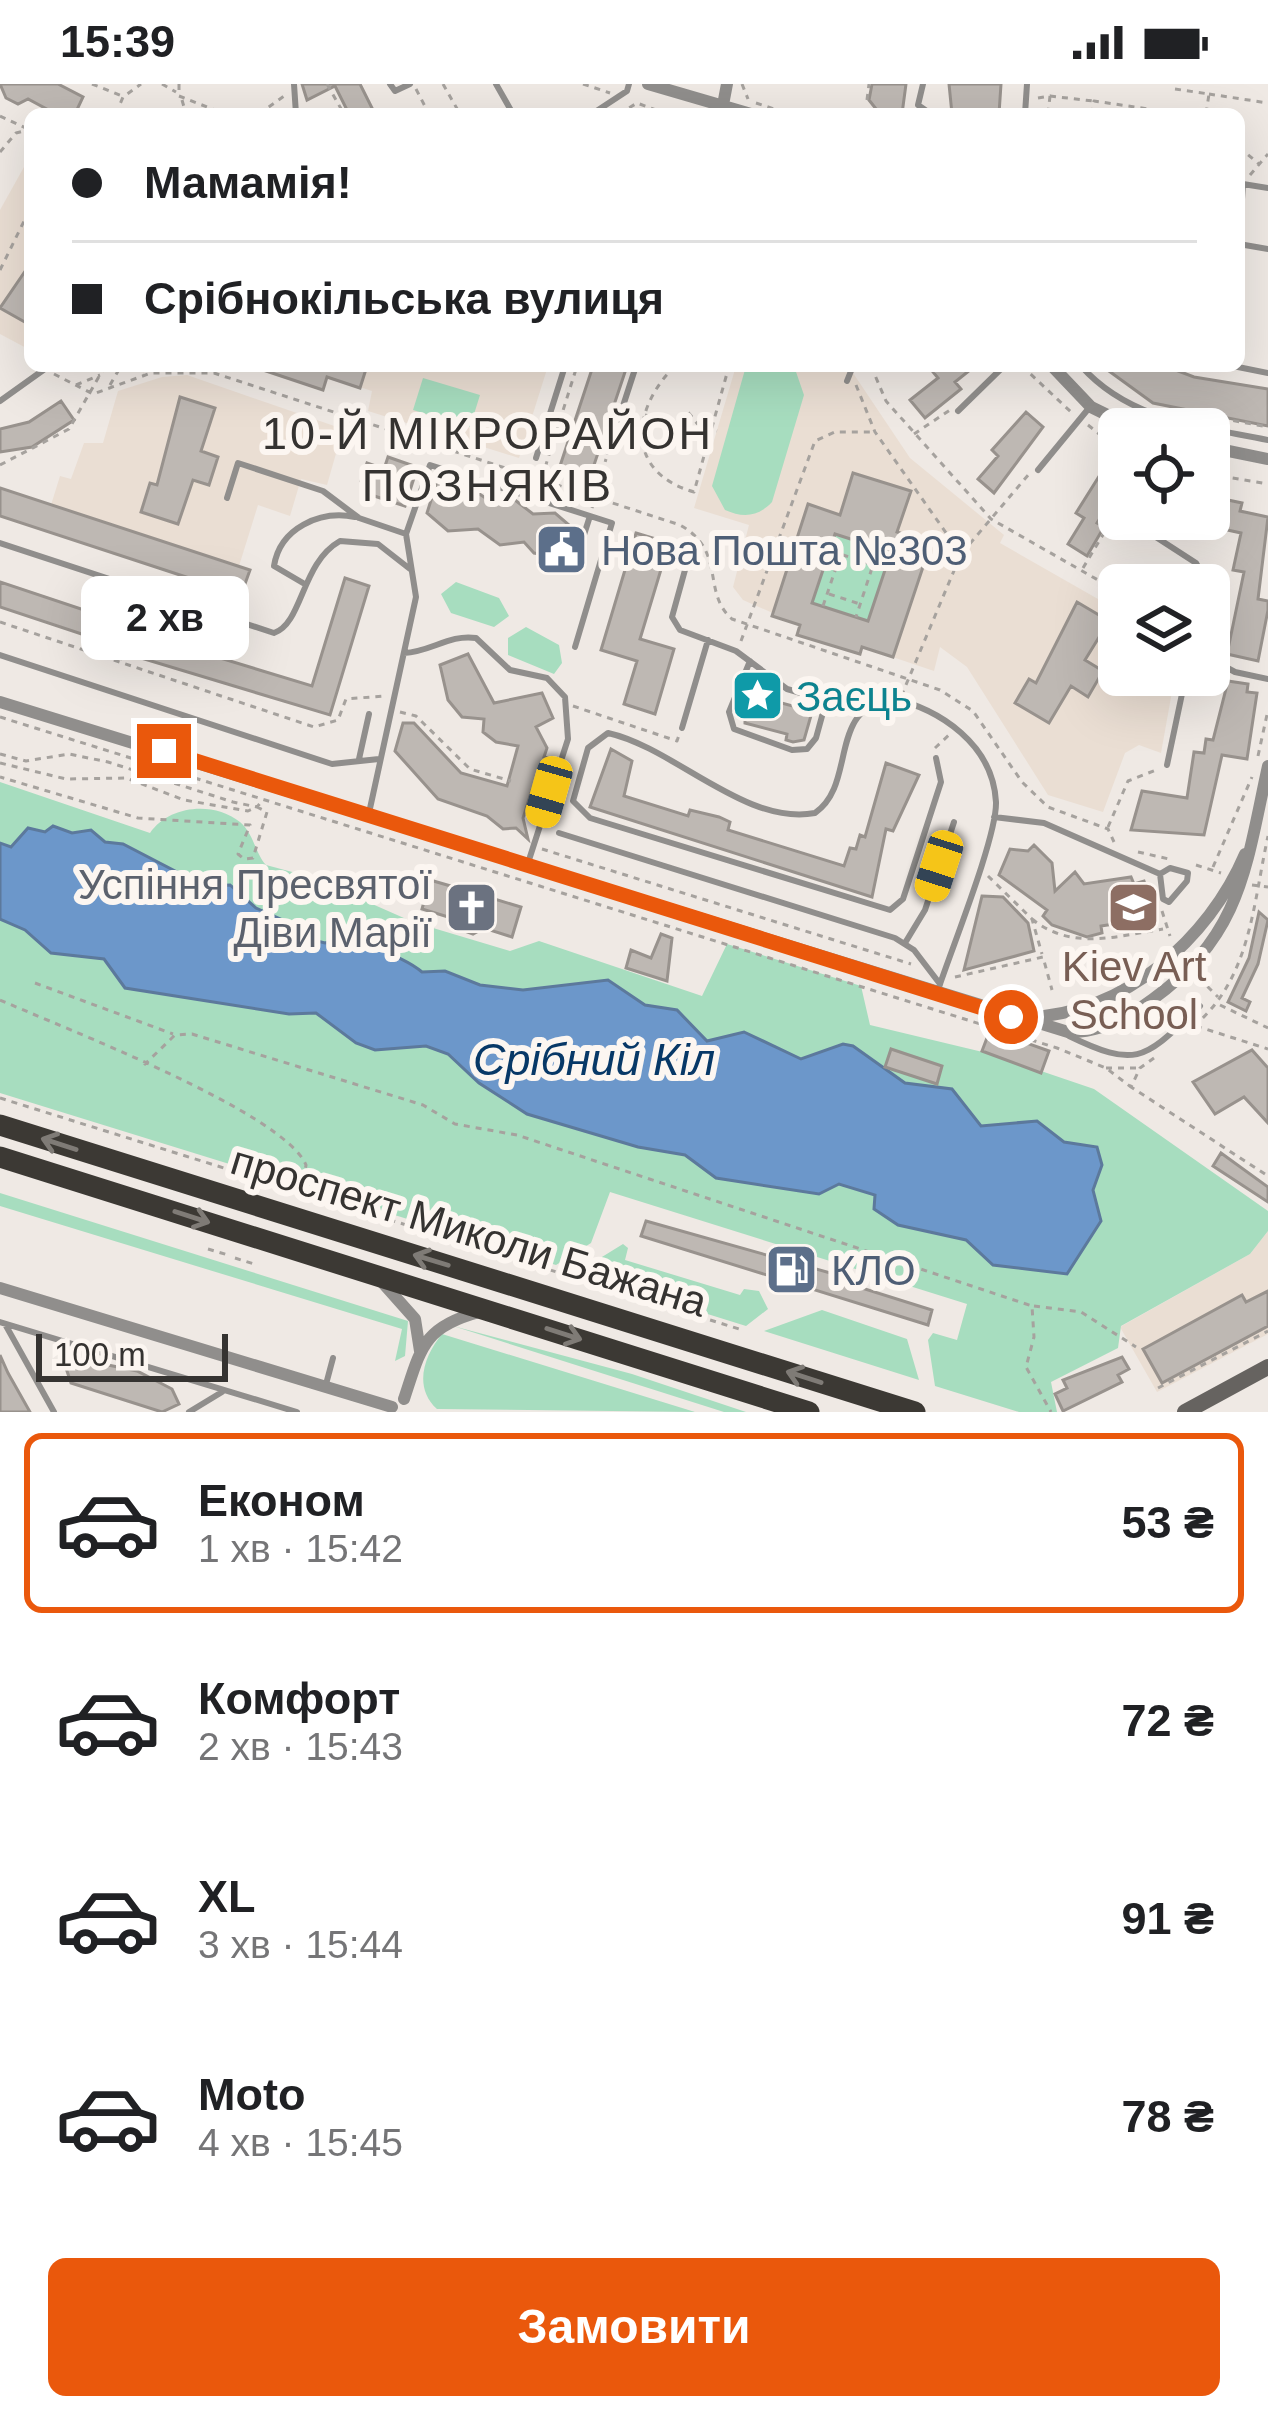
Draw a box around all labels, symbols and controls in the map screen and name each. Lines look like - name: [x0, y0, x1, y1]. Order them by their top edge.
- text: 15:39: [60, 16, 175, 67]
- text: Мамамія!: [144, 157, 352, 208]
- text: Срібнокільська вулиця: [144, 273, 664, 324]
- district label: 10-Й МІКРОРАЙОН ПОЗНЯКІВ: [262, 408, 714, 511]
- map controls: [1098, 408, 1230, 696]
- button: locate: [1098, 408, 1230, 540]
- public building icon: Нова Пошта №303: [534, 522, 590, 578]
- place label: Нова Пошта №303: [601, 527, 968, 574]
- button: layers: [1098, 564, 1230, 696]
- callout: 2 хв: [80, 577, 248, 661]
- text: 2 хв: [126, 596, 204, 639]
- place icon: Заєць: [729, 668, 785, 724]
- place label: Заєць: [796, 673, 912, 720]
- route end: [137, 724, 191, 778]
- car: [522, 752, 576, 832]
- car: [911, 826, 967, 906]
- place label: Успіння Пресвятої Діви Марії: [78, 861, 432, 956]
- school or university icon: Kiev Art School: [1106, 879, 1162, 935]
- church icon: Успіння Пресвятої Діви Марії: [443, 880, 499, 936]
- place label: Kiev Art School: [1062, 943, 1207, 1038]
- route start: [984, 990, 1038, 1044]
- water label: Срібний Кіл: [473, 1034, 715, 1085]
- one-way arrow: [41, 1132, 79, 1154]
- street label: проспект Миколи Бажана: [226, 1136, 713, 1326]
- one-way arrow: [172, 1208, 210, 1230]
- fuel station icon: КЛО: [764, 1242, 820, 1298]
- place label: КЛО: [831, 1247, 916, 1294]
- one-way arrow: [413, 1248, 451, 1270]
- one-way arrow: [544, 1325, 582, 1347]
- scale bar: [36, 1328, 228, 1381]
- text: 100 m: [54, 1336, 146, 1373]
- one-way arrow: [786, 1364, 824, 1386]
- icon: car: [54, 1469, 162, 1577]
- text: Економ: [198, 1475, 365, 1526]
- text: 53 ₴: [1121, 1497, 1214, 1548]
- text: 1 хв · 15:42: [198, 1527, 403, 1570]
- icon: car: [54, 1667, 162, 1775]
- text: Комфорт: [198, 1673, 400, 1724]
- text: 72 ₴: [1121, 1695, 1214, 1746]
- text: 2 хв · 15:43: [198, 1725, 403, 1768]
- icon: car: [54, 1865, 162, 1973]
- text: XL: [198, 1871, 256, 1922]
- text: 91 ₴: [1121, 1893, 1214, 1944]
- text: 3 хв · 15:44: [198, 1923, 403, 1966]
- icon: car: [54, 2063, 162, 2171]
- text: Moto: [198, 2069, 305, 2120]
- text: 78 ₴: [1121, 2091, 1214, 2142]
- text: 4 хв · 15:45: [198, 2121, 403, 2164]
- button: Замовити: [48, 2258, 1220, 2396]

